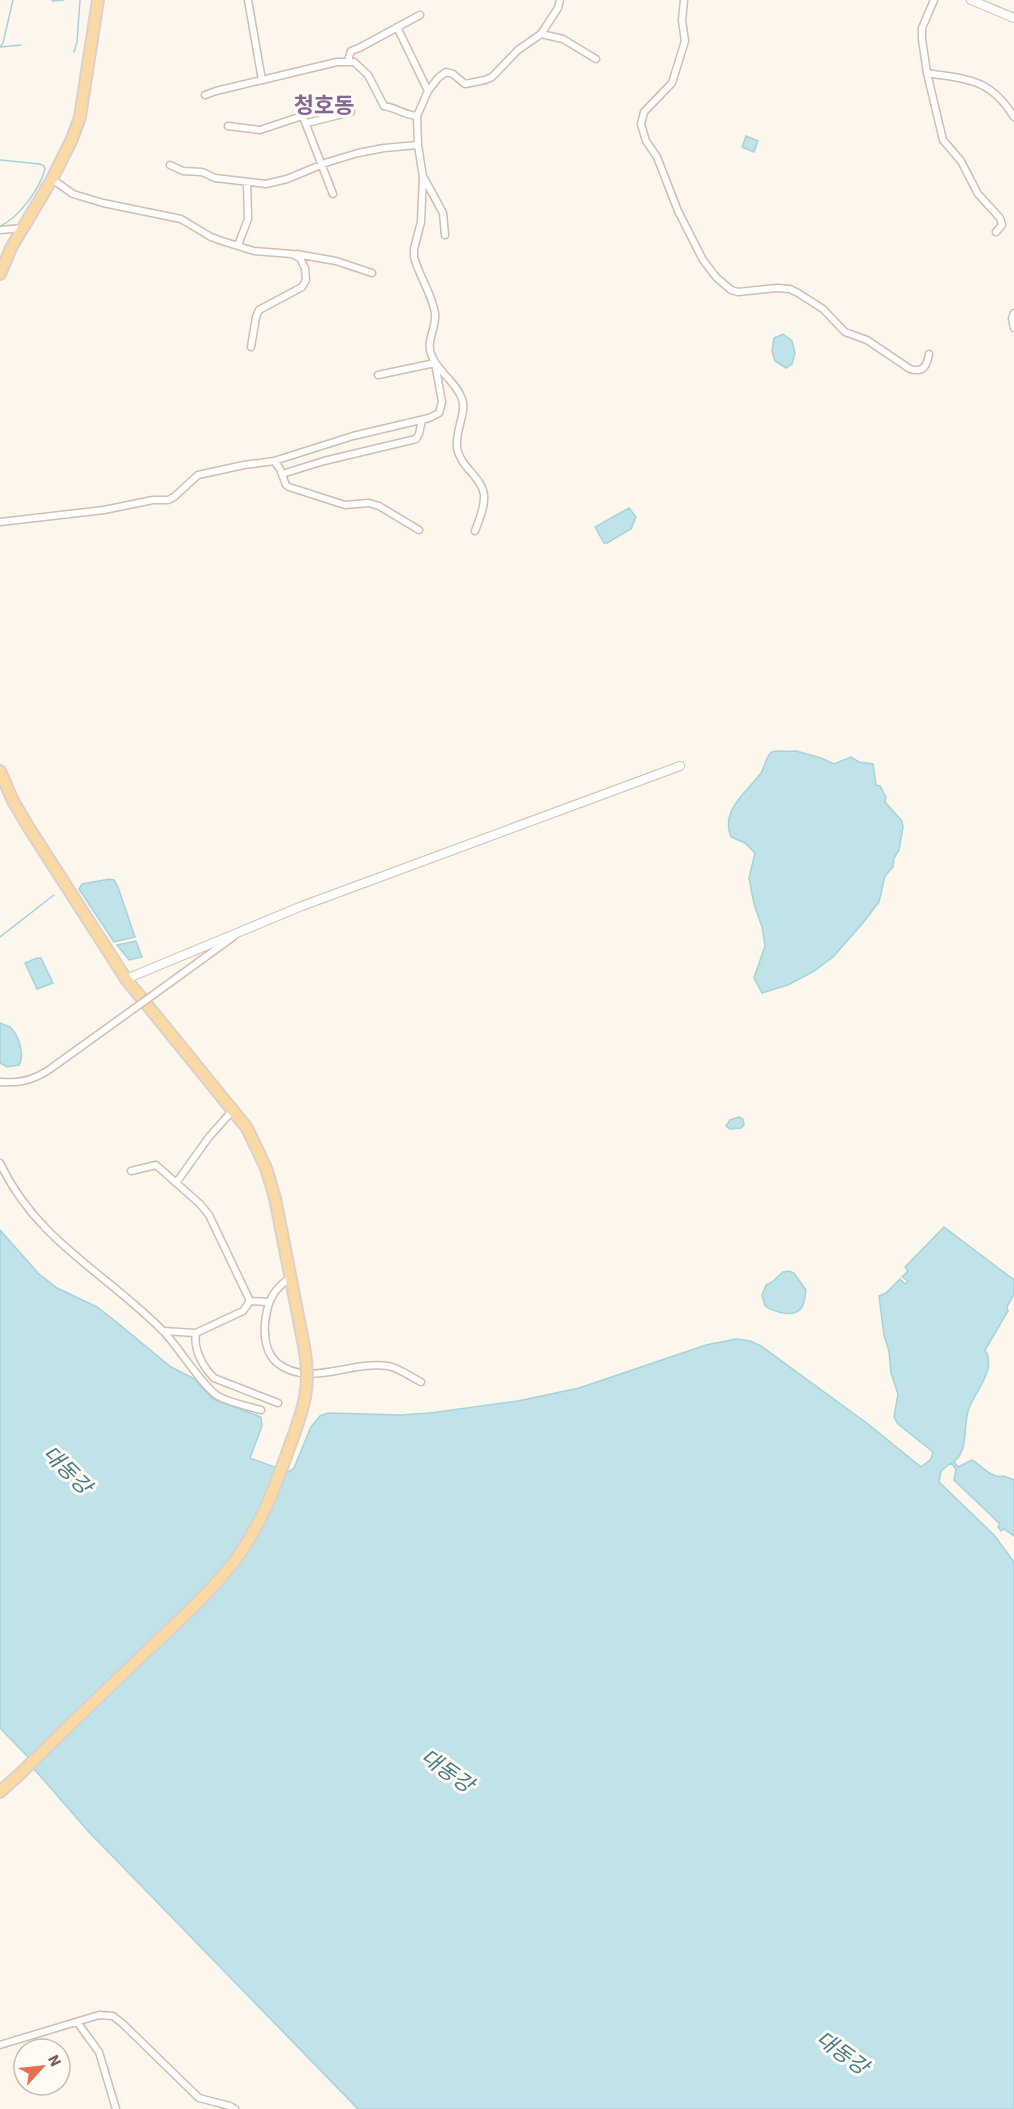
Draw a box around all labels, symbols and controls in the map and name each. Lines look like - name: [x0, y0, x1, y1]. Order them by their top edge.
- district label: 청호동: [294, 90, 354, 122]
- water label: 대동강: [36, 1439, 100, 1503]
- water label: 대동강: [415, 1742, 482, 1801]
- water label: 대동강: [810, 2024, 876, 2084]
- north arrow: [12, 2037, 72, 2097]
- text: N: [42, 2051, 67, 2070]

